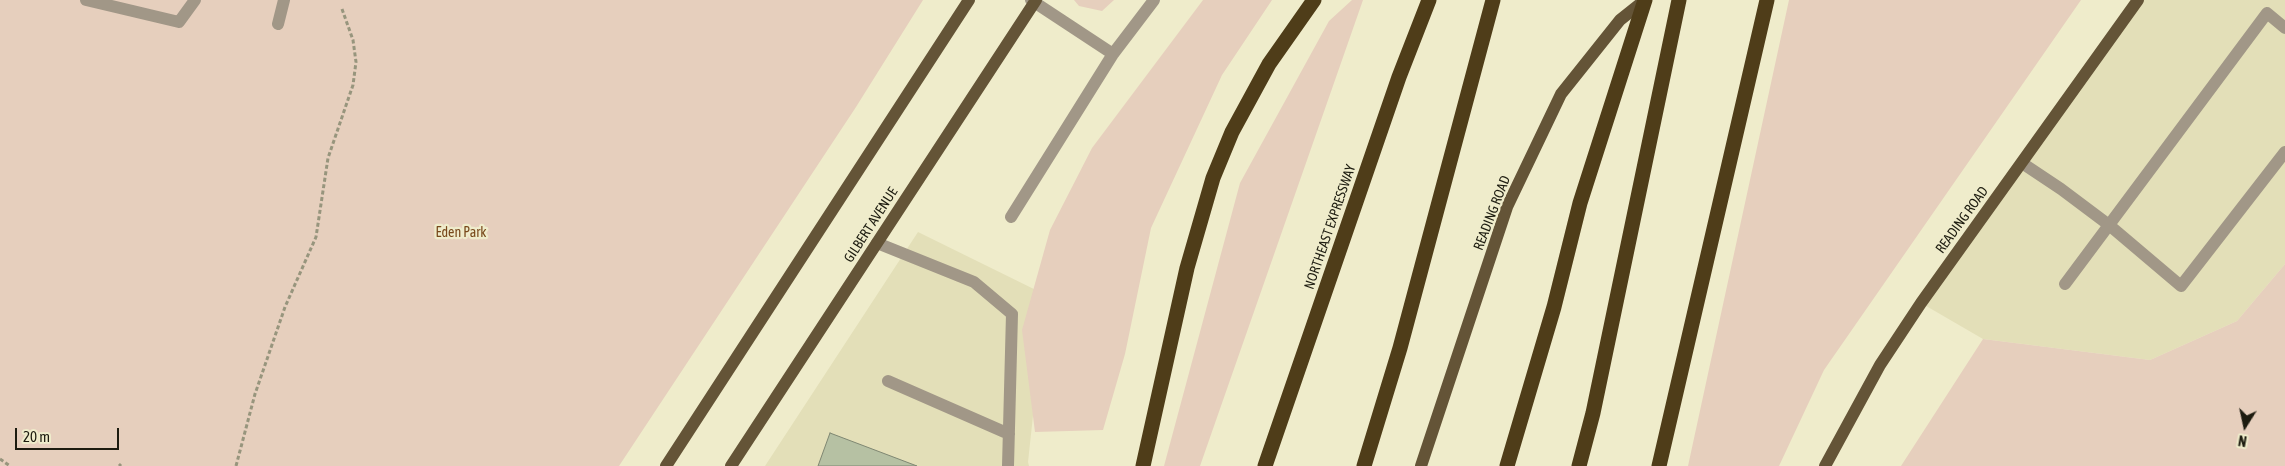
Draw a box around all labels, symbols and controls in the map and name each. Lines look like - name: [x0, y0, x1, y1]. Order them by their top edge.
- street label: NORTHEAST EXPRESSWAY: [1301, 163, 1359, 291]
- street label: READING ROAD: [1470, 173, 1514, 253]
- street label: READING ROAD: [1932, 183, 1992, 257]
- street label: GILBERT AVENUE: [841, 184, 901, 266]
- park label: Eden Park: [435, 225, 487, 241]
- north arrow: [2220, 401, 2270, 451]
- scale bar: [18, 418, 121, 450]
- text: 20 m: [23, 428, 50, 445]
- text: N: [2237, 432, 2248, 449]

